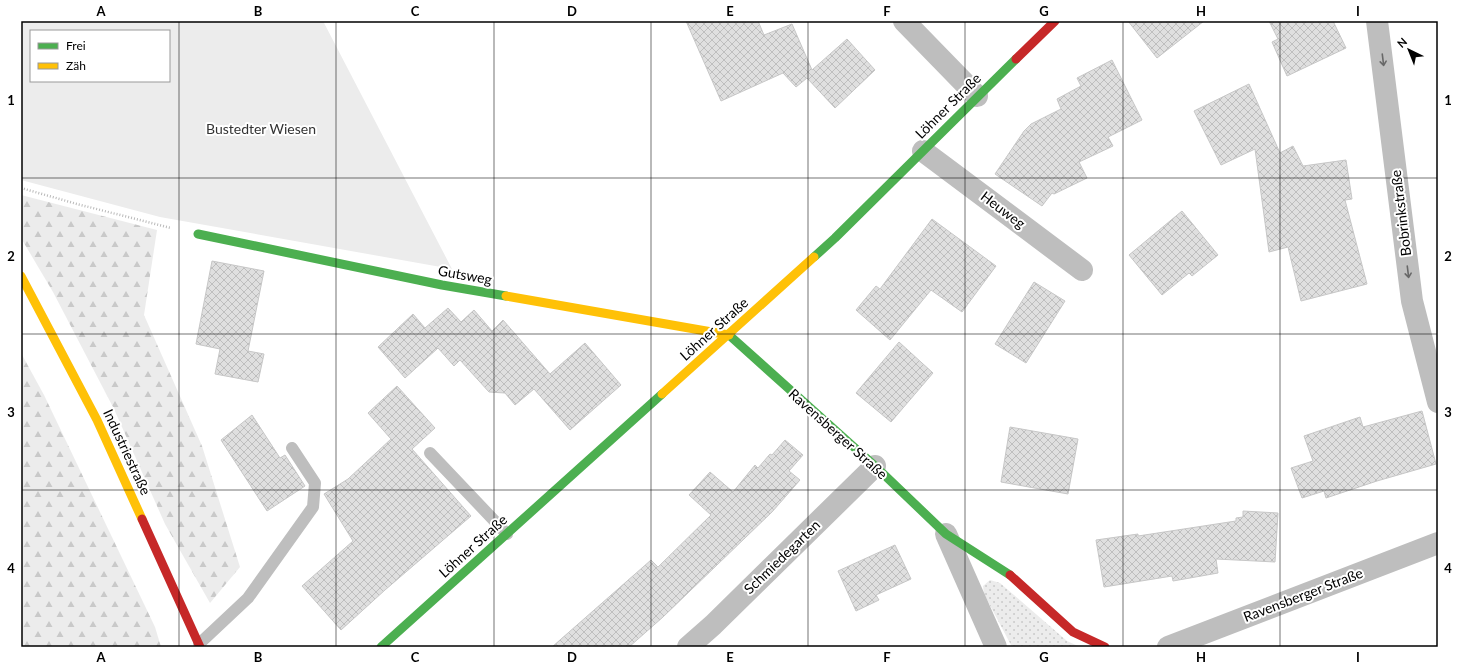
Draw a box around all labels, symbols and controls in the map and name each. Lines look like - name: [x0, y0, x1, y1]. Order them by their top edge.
- text: A: [95, 3, 106, 19]
- text: B: [254, 3, 263, 19]
- text: C: [411, 3, 420, 19]
- text: D: [567, 3, 577, 19]
- text: E: [726, 3, 734, 19]
- text: F: [883, 3, 891, 19]
- text: G: [1039, 3, 1049, 19]
- text: H: [1196, 3, 1206, 19]
- text: I: [1356, 3, 1360, 19]
- legend: [30, 30, 170, 82]
- north arrow: [1389, 30, 1429, 70]
- text: N: [1394, 35, 1409, 50]
- text: Frei: [66, 38, 86, 53]
- one-way arrow: [1379, 53, 1386, 66]
- text: Zäh: [66, 58, 86, 73]
- street label: Löhner Straße: [911, 69, 984, 142]
- text: 1: [7, 92, 15, 108]
- text: 1: [1444, 92, 1452, 108]
- park label: Bustedter Wiesen: [206, 120, 316, 137]
- street label: Bobrinkstraße: [1387, 169, 1414, 257]
- street label: Heuweg: [978, 187, 1029, 232]
- text: 2: [7, 248, 15, 264]
- text: 2: [1444, 248, 1452, 264]
- street label: Gutsweg: [437, 261, 493, 288]
- one-way arrow: [1404, 265, 1412, 278]
- street label: Löhner Straße: [676, 294, 751, 364]
- street label: Ravensberger Straße: [786, 385, 891, 482]
- text: 3: [7, 404, 15, 420]
- text: 3: [1444, 404, 1452, 420]
- street label: Industriestraße: [100, 406, 155, 497]
- street label: Löhner Straße: [435, 511, 510, 581]
- street label: Schmiedegarten: [740, 516, 823, 597]
- text: 4: [7, 560, 15, 576]
- text: 4: [1444, 560, 1452, 576]
- street label: Ravensberger Straße: [1241, 564, 1365, 625]
- text: A: [95, 649, 106, 665]
- text: B: [254, 649, 263, 665]
- text: C: [411, 649, 420, 665]
- text: D: [567, 649, 577, 665]
- text: E: [726, 649, 734, 665]
- text: F: [883, 649, 891, 665]
- text: G: [1039, 649, 1049, 665]
- text: H: [1196, 649, 1206, 665]
- text: I: [1356, 649, 1360, 665]

